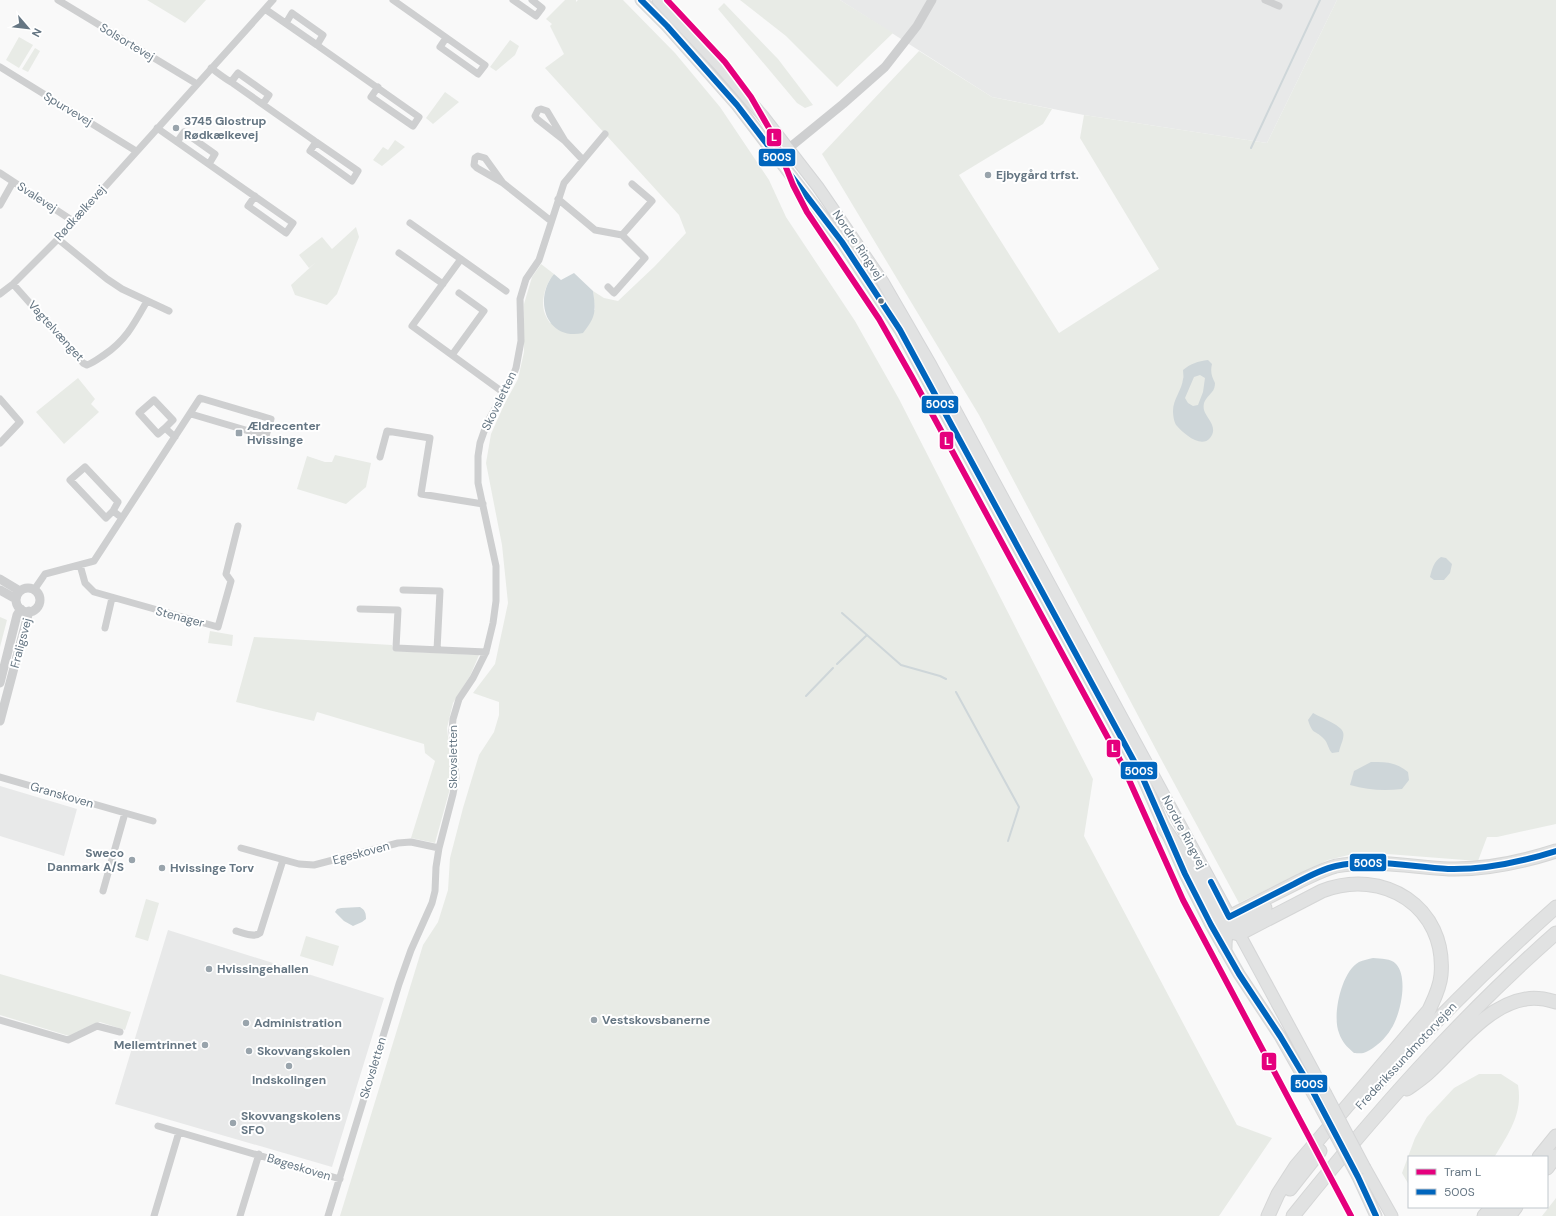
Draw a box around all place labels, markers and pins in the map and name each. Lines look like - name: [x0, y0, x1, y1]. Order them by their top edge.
- place label: 3745 Glostrup Rødkælkevej: [184, 113, 267, 143]
- marker: 3745 Glostrup Rødkælkevej: [171, 123, 181, 133]
- place label: Ejbygård trfst.: [996, 167, 1079, 183]
- marker: Ejbygård trfst.: [983, 170, 993, 180]
- unlabelled marker: [876, 296, 886, 306]
- place label: Ældrecenter Hvissinge: [247, 418, 321, 448]
- marker: Ældrecenter Hvissinge: [234, 428, 244, 438]
- place label: Sweco Danmark A/S: [47, 845, 124, 875]
- marker: Sweco Danmark A/S: [127, 855, 137, 865]
- place label: Hvissinge Torv: [170, 860, 254, 876]
- marker: Hvissinge Torv: [157, 863, 167, 873]
- place label: Hvissingehallen: [217, 961, 309, 977]
- marker: Hvissingehallen: [204, 964, 214, 974]
- place label: Vestskovsbanerne: [602, 1012, 710, 1028]
- place label: Administration: [254, 1015, 342, 1031]
- marker: Vestskovsbanerne: [589, 1015, 599, 1025]
- marker: Administration: [241, 1018, 251, 1028]
- place label: Mellemtrinnet: [114, 1037, 197, 1053]
- marker: Mellemtrinnet: [200, 1040, 210, 1050]
- place label: Skovvangskolen: [257, 1043, 350, 1059]
- marker: Skovvangskolen: [244, 1046, 254, 1056]
- marker: Indskolingen: [284, 1061, 294, 1071]
- place label: Indskolingen: [252, 1072, 326, 1088]
- place label: Skovvangskolens SFO: [241, 1108, 341, 1138]
- marker: Skovvangskolens SFO: [228, 1118, 238, 1128]

